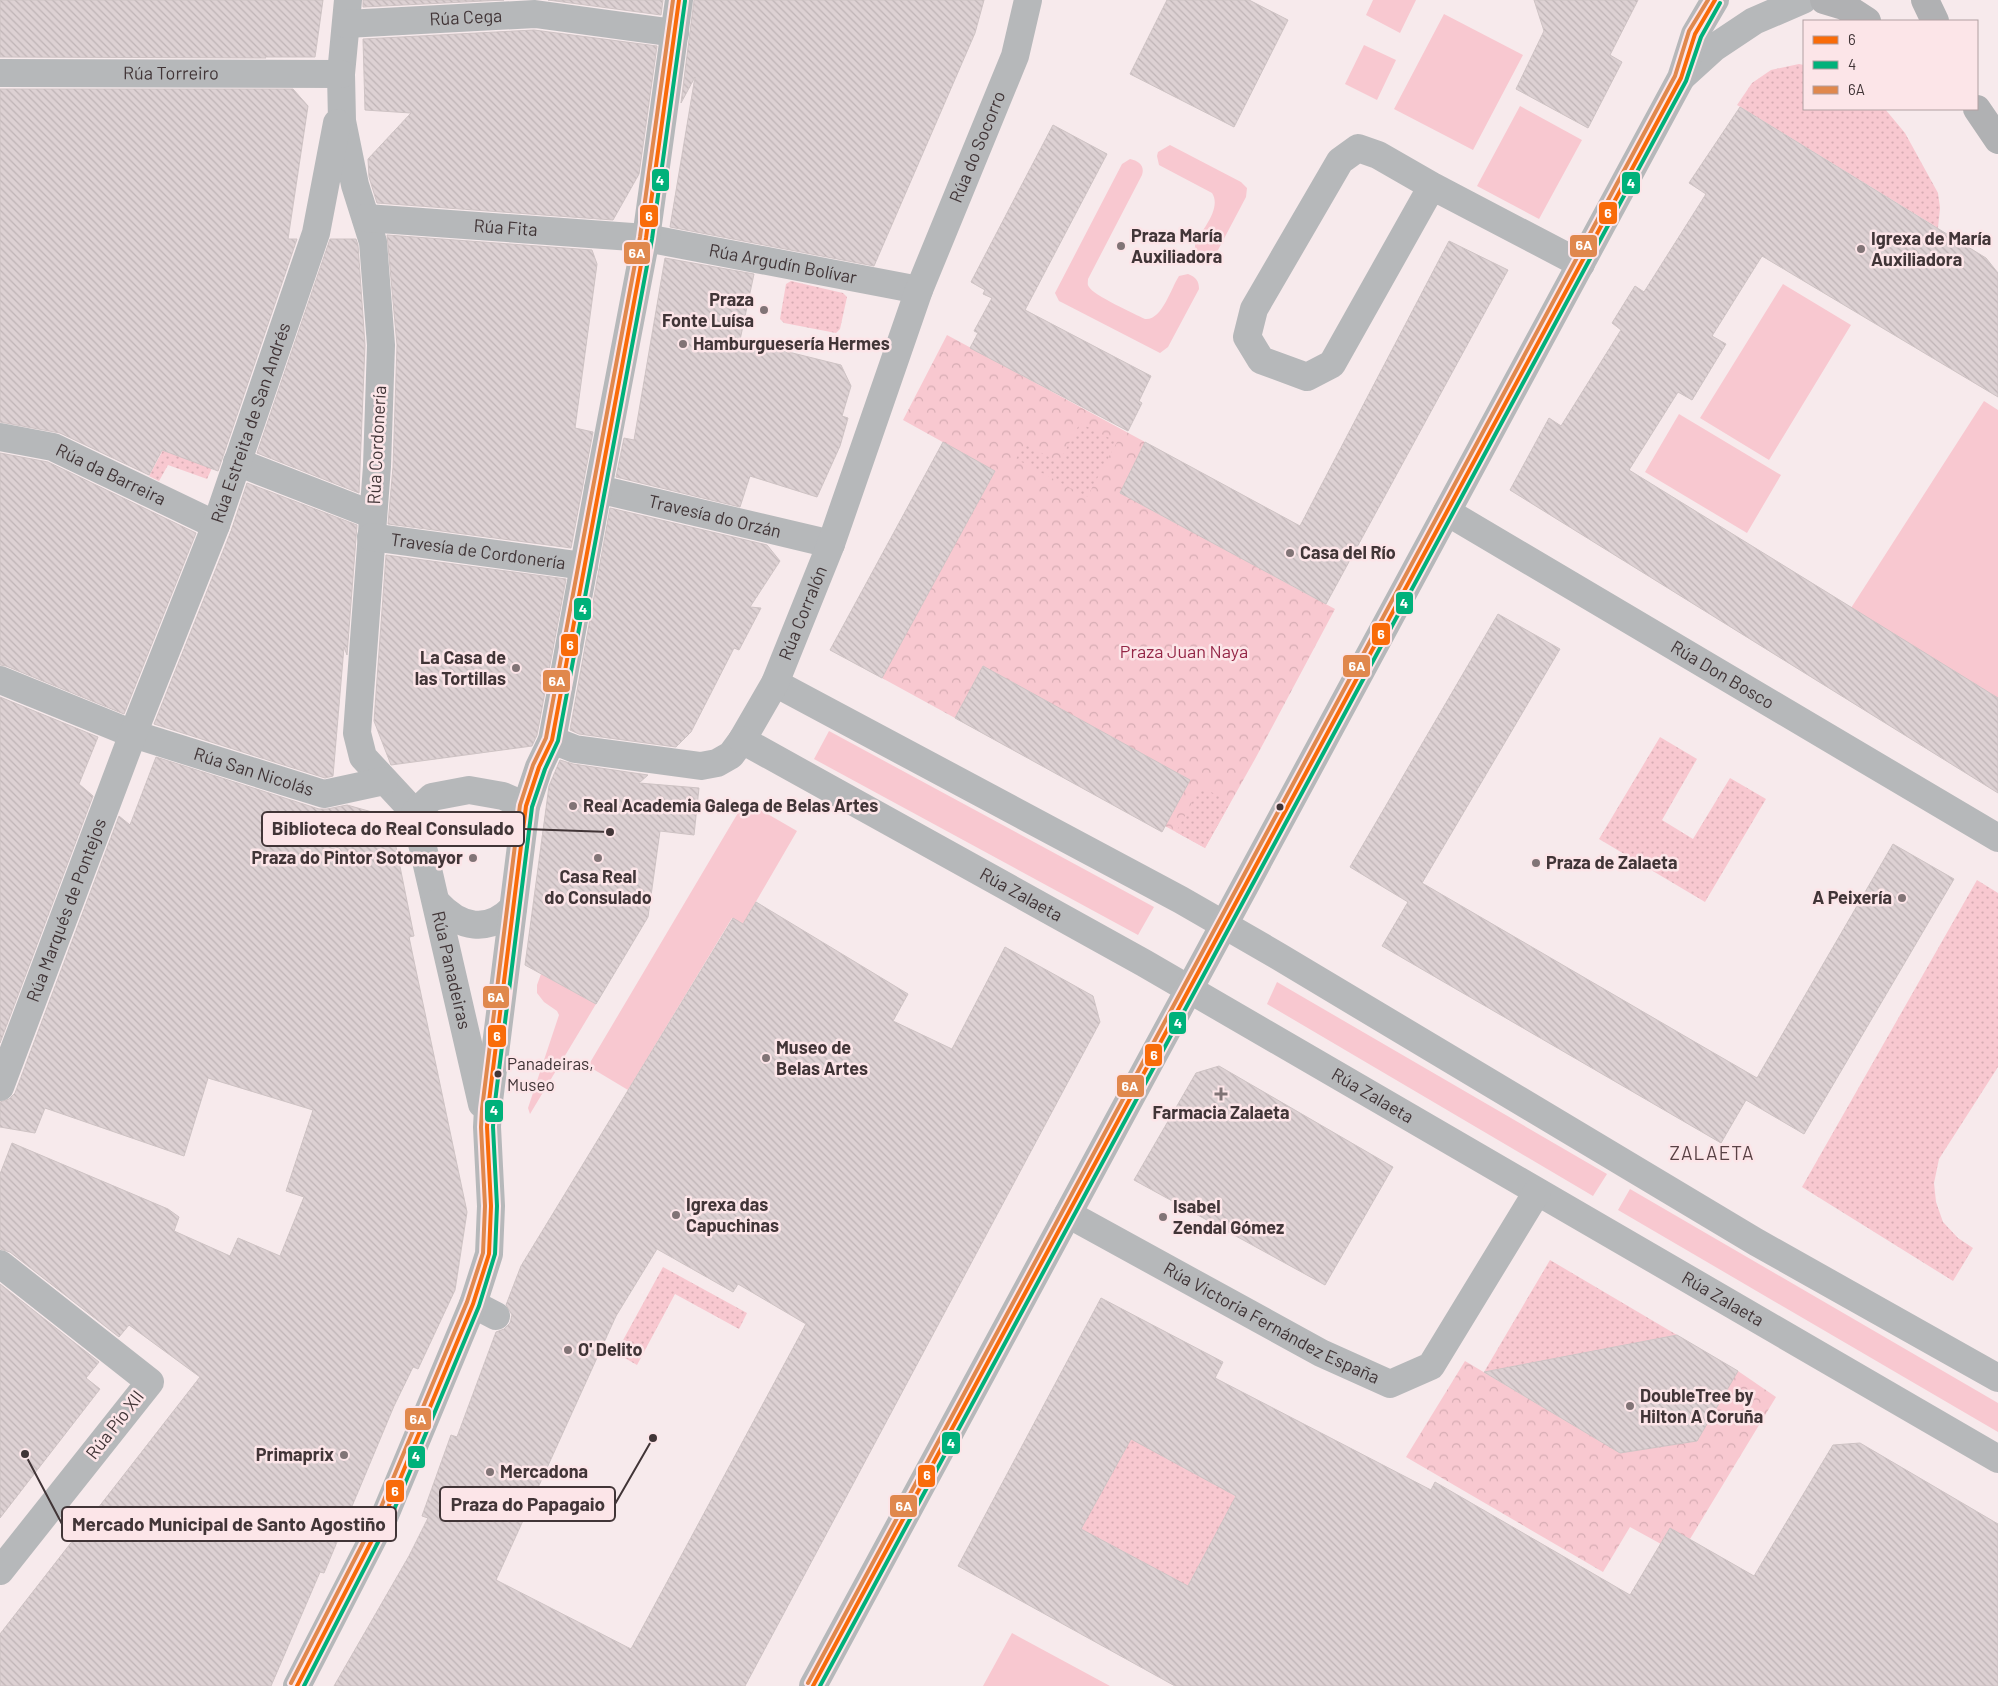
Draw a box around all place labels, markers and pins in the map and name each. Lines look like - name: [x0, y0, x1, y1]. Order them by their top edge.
- place label: Praza María Auxiliadora: [1131, 224, 1222, 267]
- place label: Igrexa de María Auxiliadora: [1871, 227, 1991, 270]
- marker: Praza María Auxiliadora: [1115, 240, 1127, 252]
- marker: Igrexa de María Auxiliadora: [1855, 243, 1867, 255]
- place label: Praza Fonte Luísa: [662, 288, 754, 331]
- marker: Praza Fonte Luísa: [758, 304, 770, 316]
- place label: Hamburguesería Hermes: [693, 332, 890, 354]
- marker: Hamburguesería Hermes: [677, 338, 689, 350]
- place label: Casa del Río: [1300, 541, 1396, 563]
- marker: Casa del Río: [1284, 547, 1296, 559]
- place label: La Casa de las Tortillas: [415, 646, 506, 689]
- marker: La Casa de las Tortillas: [510, 662, 522, 674]
- place label: Real Academia Galega de Belas Artes: [583, 794, 878, 816]
- marker: Real Academia Galega de Belas Artes: [567, 800, 579, 812]
- unlabelled marker: [1275, 802, 1285, 812]
- callout: Biblioteca do Real Consulado: [262, 812, 524, 846]
- place label: Praza do Pintor Sotomayor: [251, 846, 463, 868]
- place label: Praza de Zalaeta: [1546, 851, 1677, 873]
- marker: Praza do Pintor Sotomayor: [467, 852, 479, 864]
- marker: Casa Real do Consulado: [592, 852, 604, 864]
- marker: Praza de Zalaeta: [1530, 857, 1542, 869]
- place label: Casa Real do Consulado: [544, 865, 652, 908]
- place label: A Peixería: [1812, 886, 1892, 908]
- marker: A Peixería: [1896, 892, 1908, 904]
- place label: Museo de Belas Artes: [776, 1036, 868, 1079]
- marker: Museo de Belas Artes: [760, 1052, 772, 1064]
- place label: Panadeiras, Museo: [507, 1053, 594, 1094]
- marker: Panadeiras, Museo: [493, 1069, 503, 1079]
- marker: Farmacia Zalaeta: [1215, 1088, 1227, 1100]
- place label: Farmacia Zalaeta: [1153, 1101, 1289, 1123]
- place label: Igrexa das Capuchinas: [686, 1193, 779, 1236]
- place label: Isabel Zendal Gómez: [1173, 1195, 1284, 1238]
- marker: Igrexa das Capuchinas: [670, 1209, 682, 1221]
- marker: Isabel Zendal Gómez: [1157, 1211, 1169, 1223]
- place label: O' Delito: [578, 1338, 642, 1360]
- marker: O' Delito: [562, 1344, 574, 1356]
- place label: DoubleTree by Hilton A Coruña: [1640, 1384, 1763, 1427]
- marker: DoubleTree by Hilton A Coruña: [1624, 1400, 1636, 1412]
- place label: Primaprix: [256, 1443, 334, 1465]
- marker: Primaprix: [338, 1449, 350, 1461]
- place label: Mercadona: [500, 1460, 588, 1482]
- marker: Mercadona: [484, 1466, 496, 1478]
- callout: Praza do Papagaio: [440, 1487, 615, 1521]
- callout: Mercado Municipal de Santo Agostiño: [62, 1507, 396, 1541]

